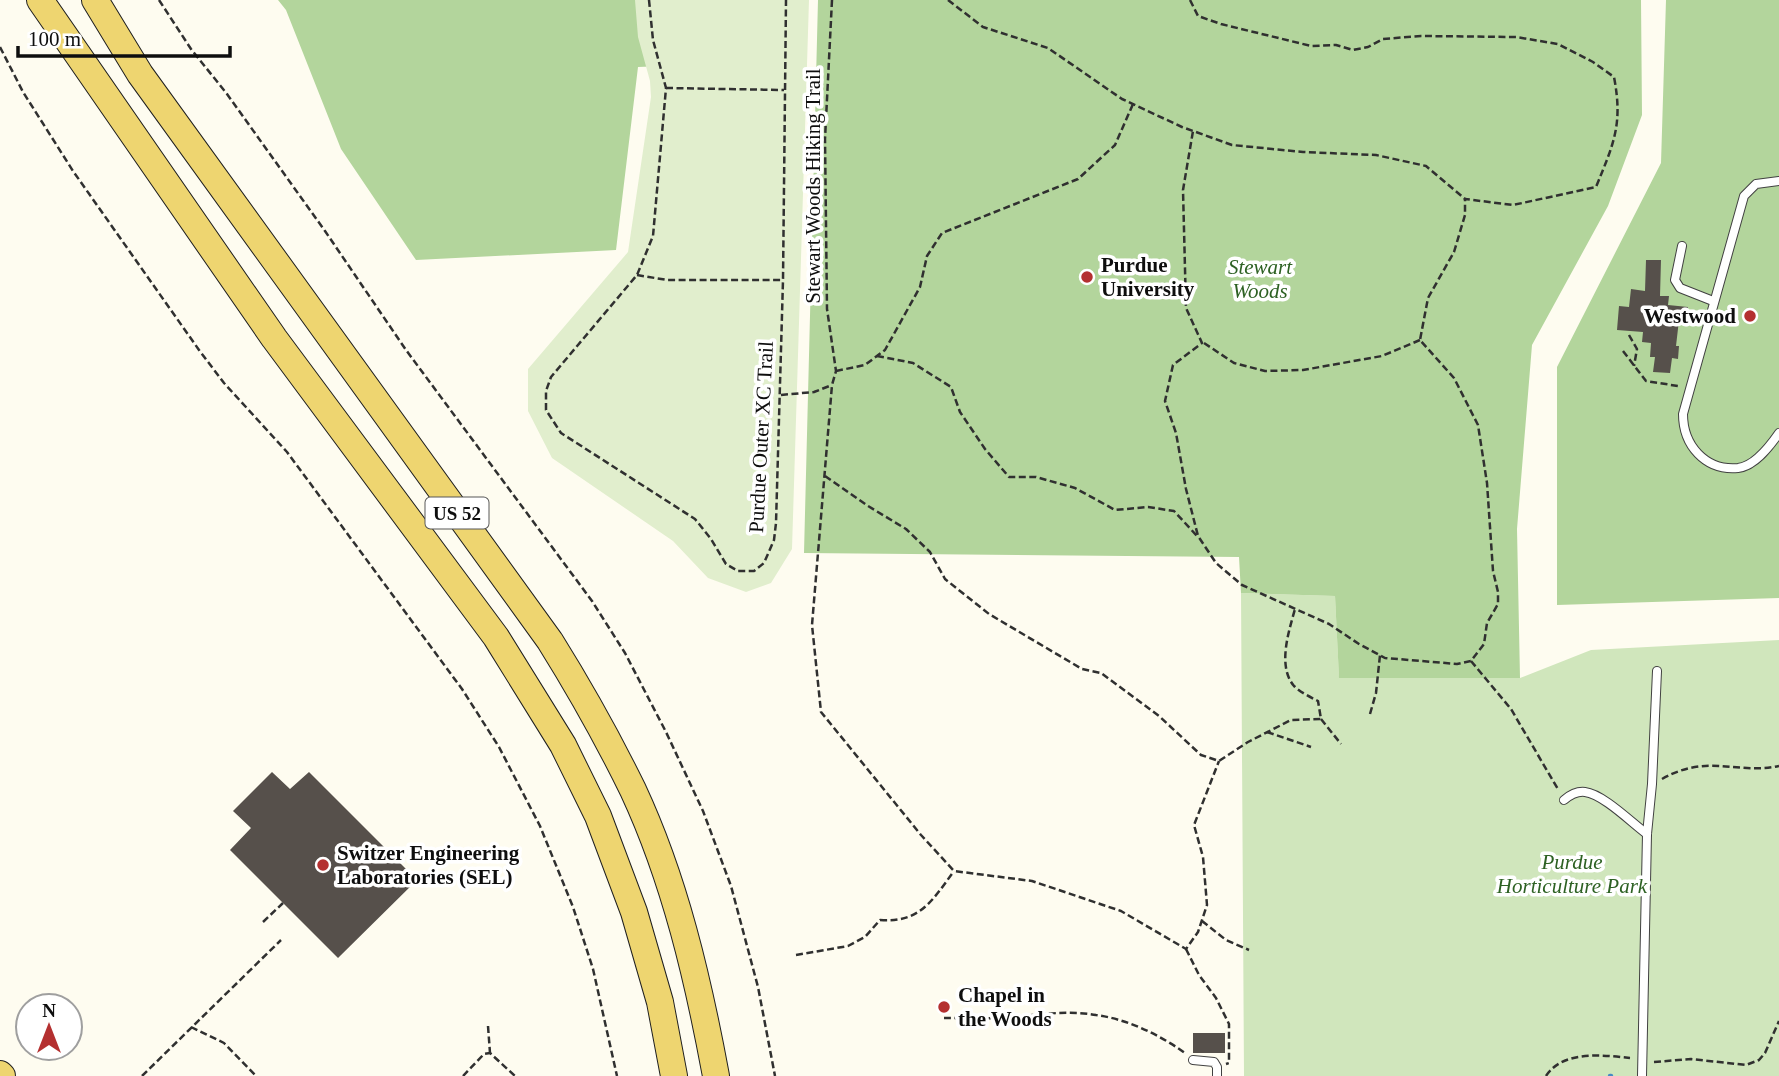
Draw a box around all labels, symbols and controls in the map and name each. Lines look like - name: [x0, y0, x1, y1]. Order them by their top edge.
- scale bar: [18, 14, 229, 58]
- text: 100 m: [28, 27, 81, 51]
- street label: Stewart Woods Hiking Trail: [801, 68, 825, 304]
- place label: Purdue University: [1101, 253, 1195, 301]
- park label: Stewart Woods: [1228, 255, 1293, 303]
- marker: Purdue University: [1079, 269, 1095, 285]
- place label: Westwood: [1644, 304, 1736, 328]
- marker: Westwood: [1742, 308, 1758, 324]
- street label: Purdue Outer XC Trail: [744, 340, 778, 533]
- road number: US 52: [426, 498, 489, 528]
- place label: Switzer Engineering Laboratories (SEL): [337, 841, 520, 889]
- park label: Purdue Horticulture Park: [1496, 850, 1648, 898]
- marker: Switzer Engineering Laboratories (SEL): [315, 857, 331, 873]
- place label: Chapel in the Woods: [958, 983, 1052, 1031]
- north arrow: [14, 992, 84, 1062]
- marker: Chapel in the Woods: [936, 999, 952, 1015]
- text: N: [42, 1000, 56, 1021]

